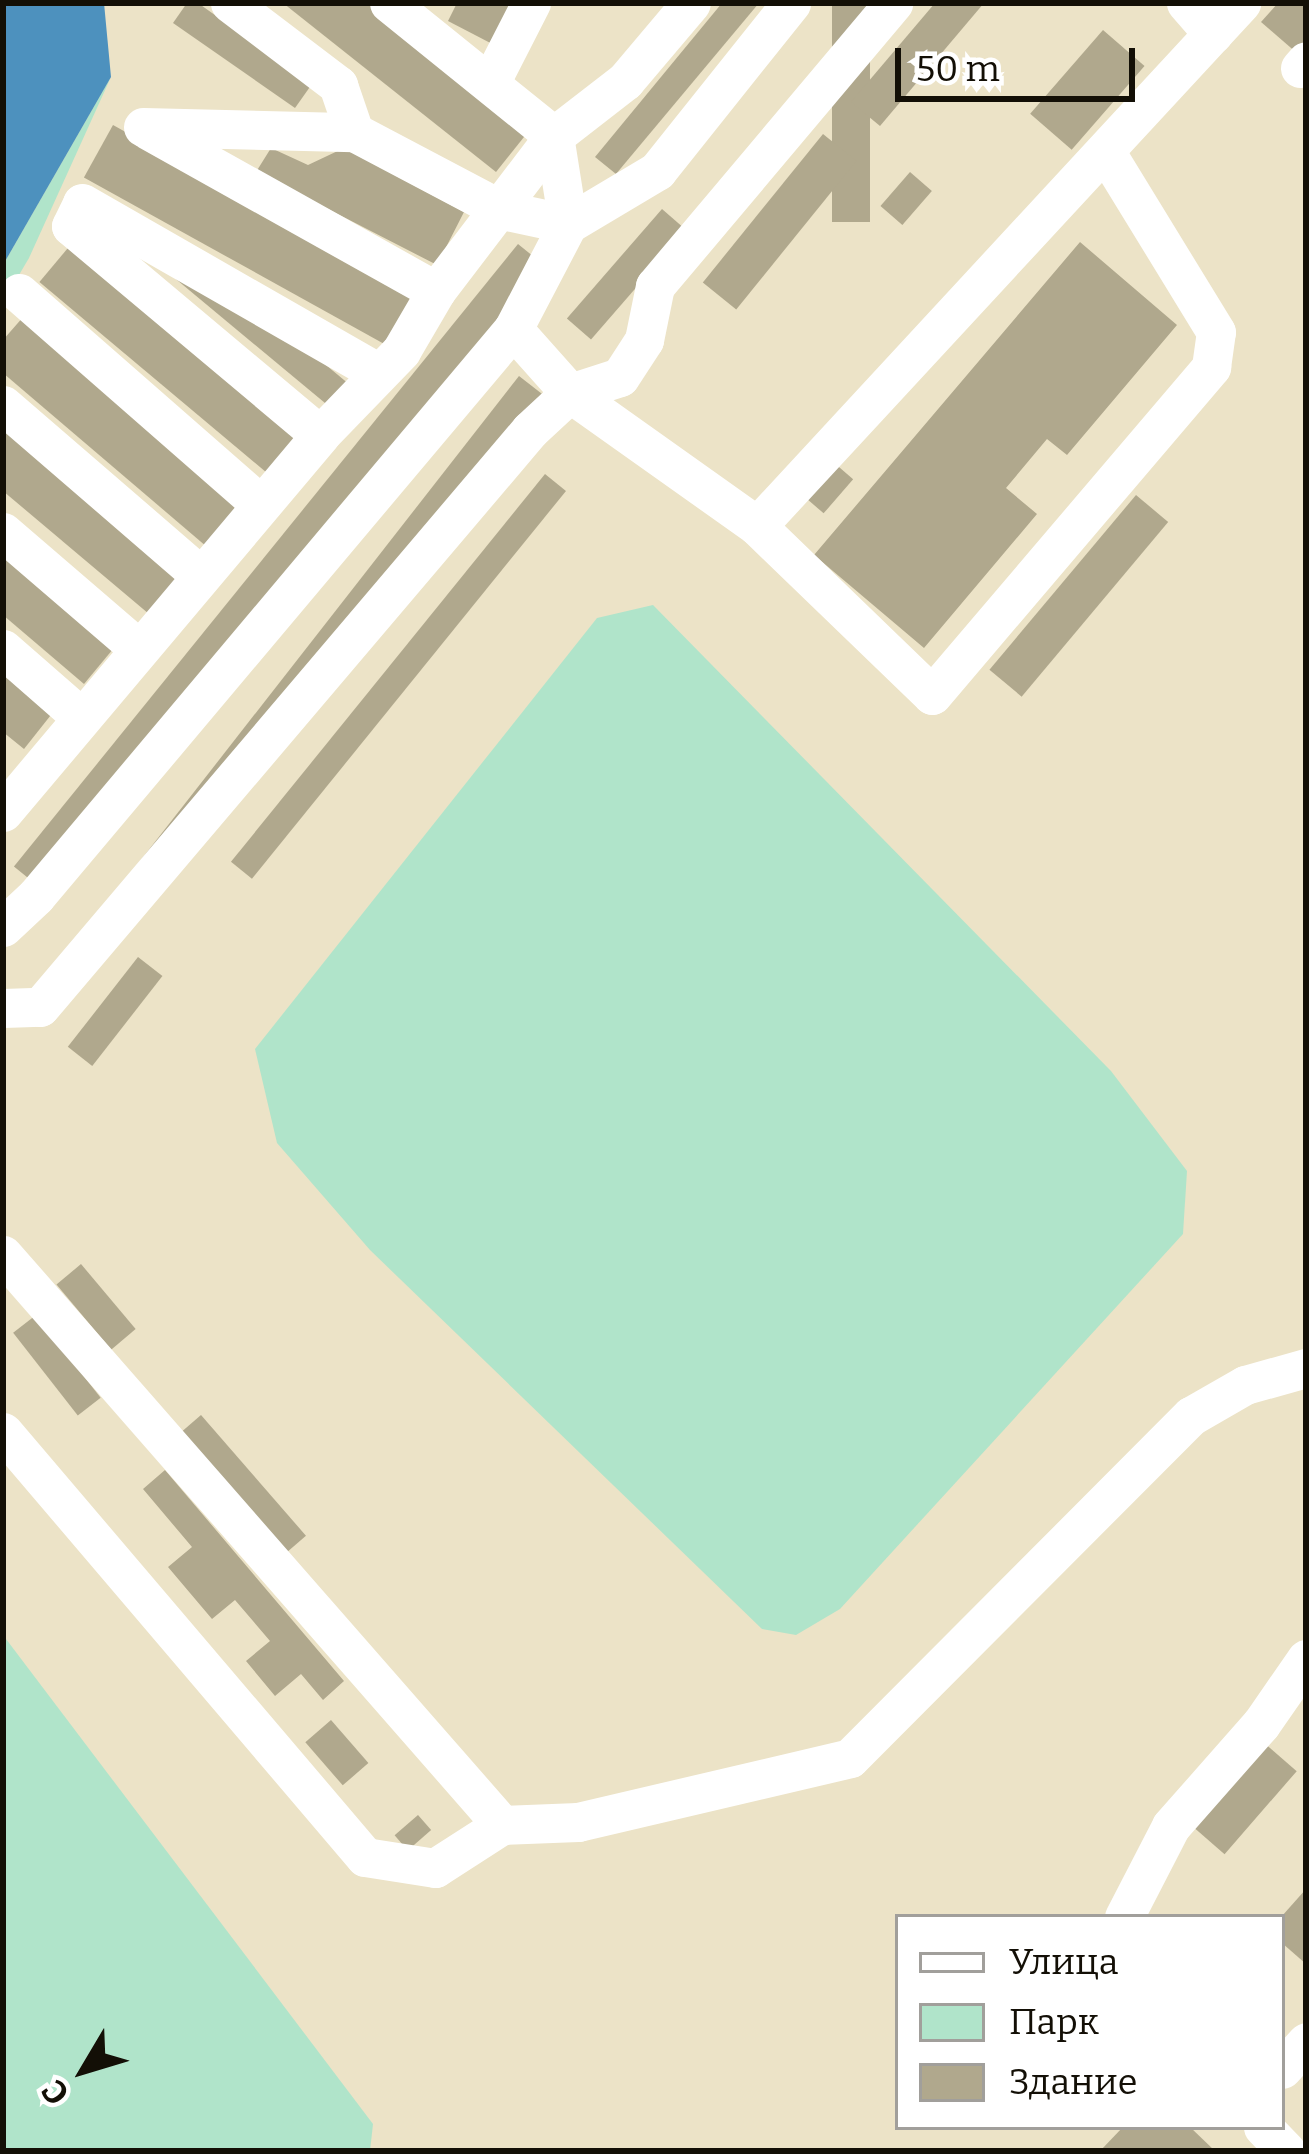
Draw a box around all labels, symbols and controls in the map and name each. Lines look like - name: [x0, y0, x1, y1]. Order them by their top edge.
- scale bar: [901, 24, 1141, 98]
- text: 50 m: [916, 47, 1000, 91]
- legend: [895, 1914, 1285, 2130]
- text: Улица: [1009, 1940, 1118, 1984]
- text: Парк: [1009, 2000, 1099, 2044]
- north arrow: [24, 2010, 144, 2130]
- text: Здание: [1009, 2060, 1137, 2104]
- text: С: [33, 2072, 78, 2113]

